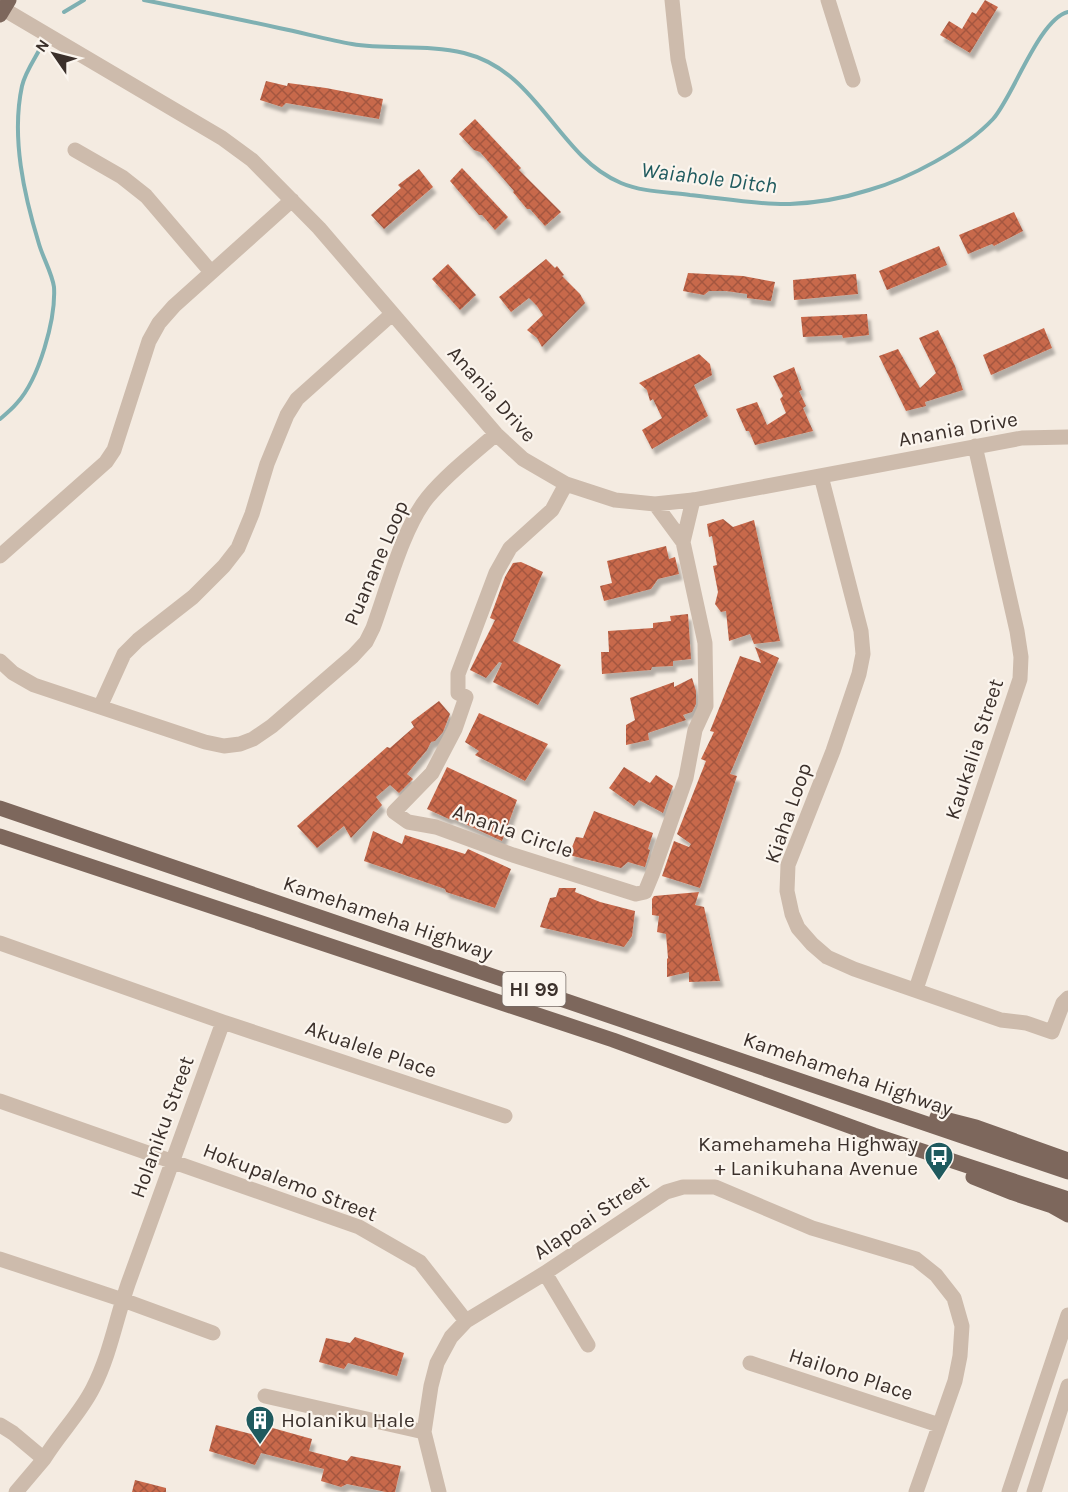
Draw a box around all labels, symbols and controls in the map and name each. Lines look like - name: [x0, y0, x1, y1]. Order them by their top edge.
- north arrow: [24, 24, 84, 84]
- text: N: [31, 36, 53, 56]
- water label: Waiahole Ditch: [639, 157, 779, 199]
- street label: Anania Drive: [443, 341, 541, 447]
- street label: Anania Drive: [896, 407, 1020, 451]
- street label: Puanane Loop: [339, 497, 413, 629]
- street label: Kaukalia Street: [940, 675, 1008, 822]
- street label: Kiaha Loop: [760, 760, 816, 866]
- street label: Anania Circle: [450, 799, 576, 863]
- street label: Kamehameha Highway: [280, 871, 496, 965]
- road number: HI 99: [502, 972, 566, 1006]
- street label: Akualele Place: [302, 1015, 440, 1083]
- street label: Kamehameha Highway: [740, 1027, 956, 1121]
- street label: Holaniku Street: [125, 1053, 199, 1201]
- place label: Kamehameha Highway + Lanikuhana Avenue: [698, 1132, 918, 1180]
- street label: Hokupalemo Street: [200, 1138, 380, 1226]
- bus stop icon: Kamehameha Highway + Lanikuhana Avenue: [923, 1140, 955, 1182]
- street label: Alapoai Street: [529, 1170, 653, 1264]
- street label: Hailono Place: [786, 1343, 916, 1405]
- building icon: Holaniku Hale: [244, 1404, 276, 1446]
- place label: Holaniku Hale: [281, 1408, 415, 1432]

